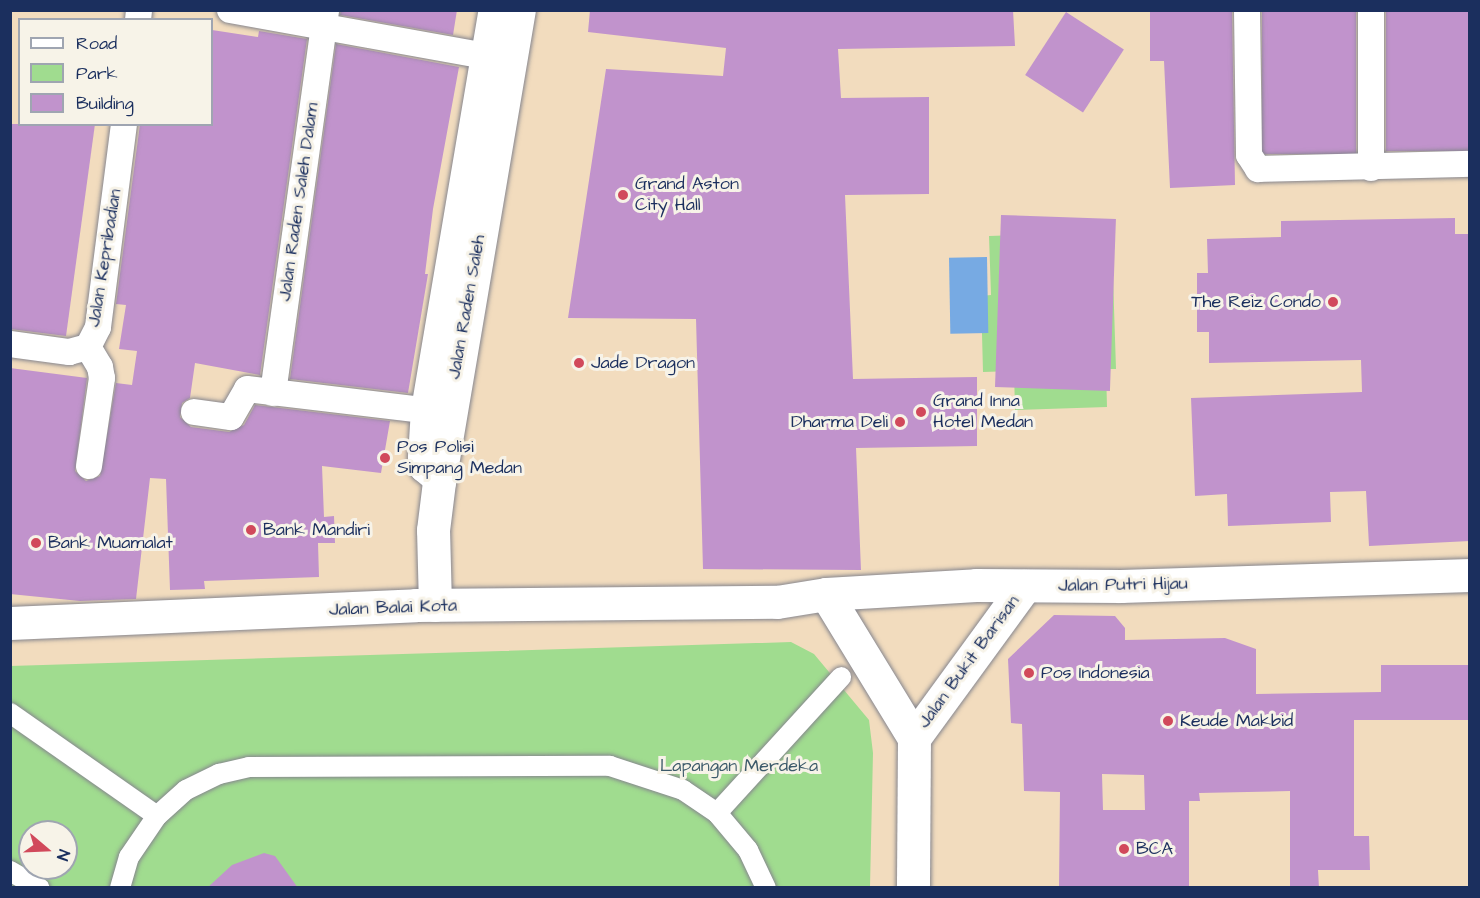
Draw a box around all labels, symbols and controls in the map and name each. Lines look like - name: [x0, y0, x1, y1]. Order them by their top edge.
- legend: [18, 18, 213, 126]
- text: Road: [76, 31, 117, 56]
- text: Park: [76, 61, 118, 86]
- text: Building: [76, 91, 134, 116]
- street label: Jalan Raden Saleh Dalam: [274, 101, 324, 303]
- place label: Grand Aston City Hall: [635, 174, 739, 216]
- street label: Jalan Kepribadian: [83, 187, 127, 329]
- marker: Grand Aston City Hall: [616, 188, 630, 202]
- street label: Jalan Raden Saleh: [444, 233, 490, 381]
- place label: The Reiz Condo: [1191, 291, 1321, 313]
- marker: The Reiz Condo: [1326, 295, 1340, 309]
- place label: Jade Dragon: [591, 352, 695, 374]
- marker: Jade Dragon: [572, 356, 586, 370]
- place label: Grand Inna Hotel Medan: [933, 391, 1033, 434]
- marker: Grand Inna Hotel Medan: [914, 405, 928, 419]
- place label: Dharma Deli: [791, 411, 888, 433]
- marker: Dharma Deli: [893, 415, 907, 429]
- place label: Pos Polisi Simpang Medan: [397, 437, 522, 480]
- marker: Pos Polisi Simpang Medan: [378, 451, 392, 465]
- place label: Bank Mandiri: [263, 519, 370, 541]
- marker: Bank Mandiri: [244, 523, 258, 537]
- place label: Bank Muamalat: [48, 532, 173, 554]
- marker: Bank Muamalat: [29, 536, 43, 550]
- street label: Jalan Putri Hijau: [1058, 573, 1188, 597]
- street label: Jalan Bukit Barisan: [914, 591, 1024, 733]
- street label: Jalan Balai Kota: [329, 595, 457, 621]
- place label: Pos Indonesia: [1041, 662, 1150, 684]
- marker: Pos Indonesia: [1022, 666, 1036, 680]
- place label: Keude Makbid: [1180, 710, 1293, 732]
- marker: Keude Makbid: [1161, 714, 1175, 728]
- park label: Lapangan Merdeka: [660, 755, 818, 777]
- north arrow: [18, 820, 78, 880]
- place label: BCA: [1136, 838, 1173, 860]
- marker: BCA: [1117, 842, 1131, 856]
- text: N: [51, 847, 75, 864]

